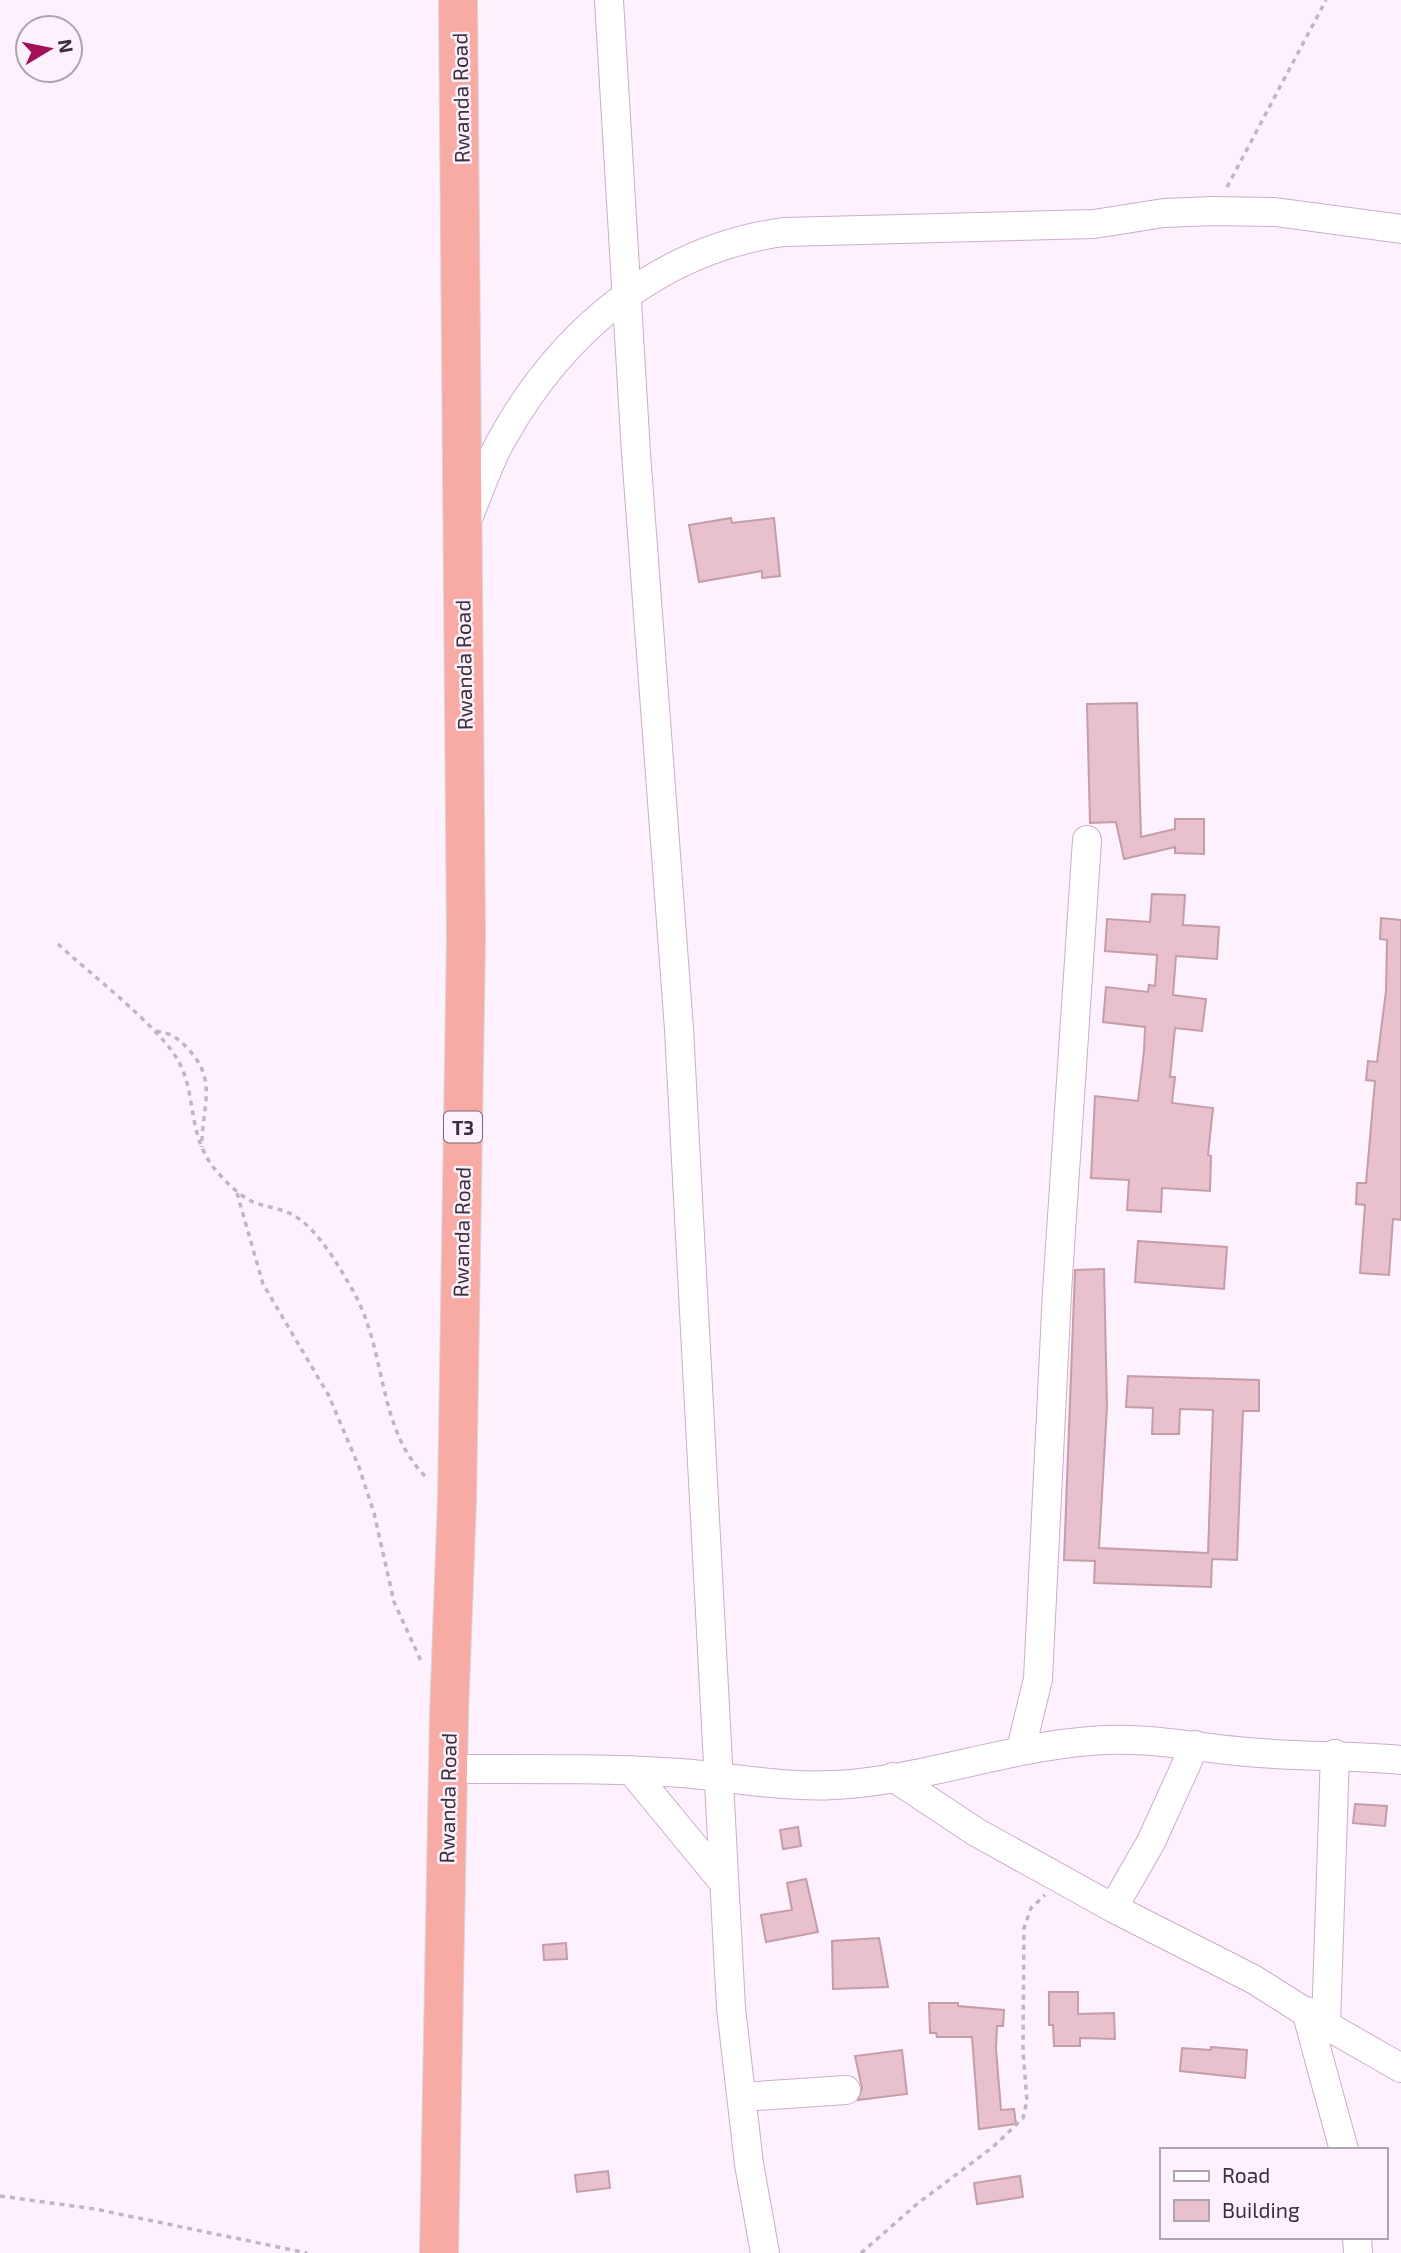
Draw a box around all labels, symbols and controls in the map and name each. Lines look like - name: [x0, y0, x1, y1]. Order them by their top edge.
- north arrow: [14, 14, 84, 84]
- street label: Rwanda Road: [446, 33, 474, 163]
- text: N: [54, 37, 79, 55]
- street label: Rwanda Road: [449, 600, 477, 730]
- road number: T3: [444, 1112, 482, 1142]
- street label: Rwanda Road: [447, 1167, 475, 1297]
- street label: Rwanda Road: [433, 1733, 461, 1863]
- legend: [1160, 2148, 1387, 2239]
- text: Road: [1222, 2162, 1270, 2187]
- text: Building: [1222, 2197, 1300, 2222]

